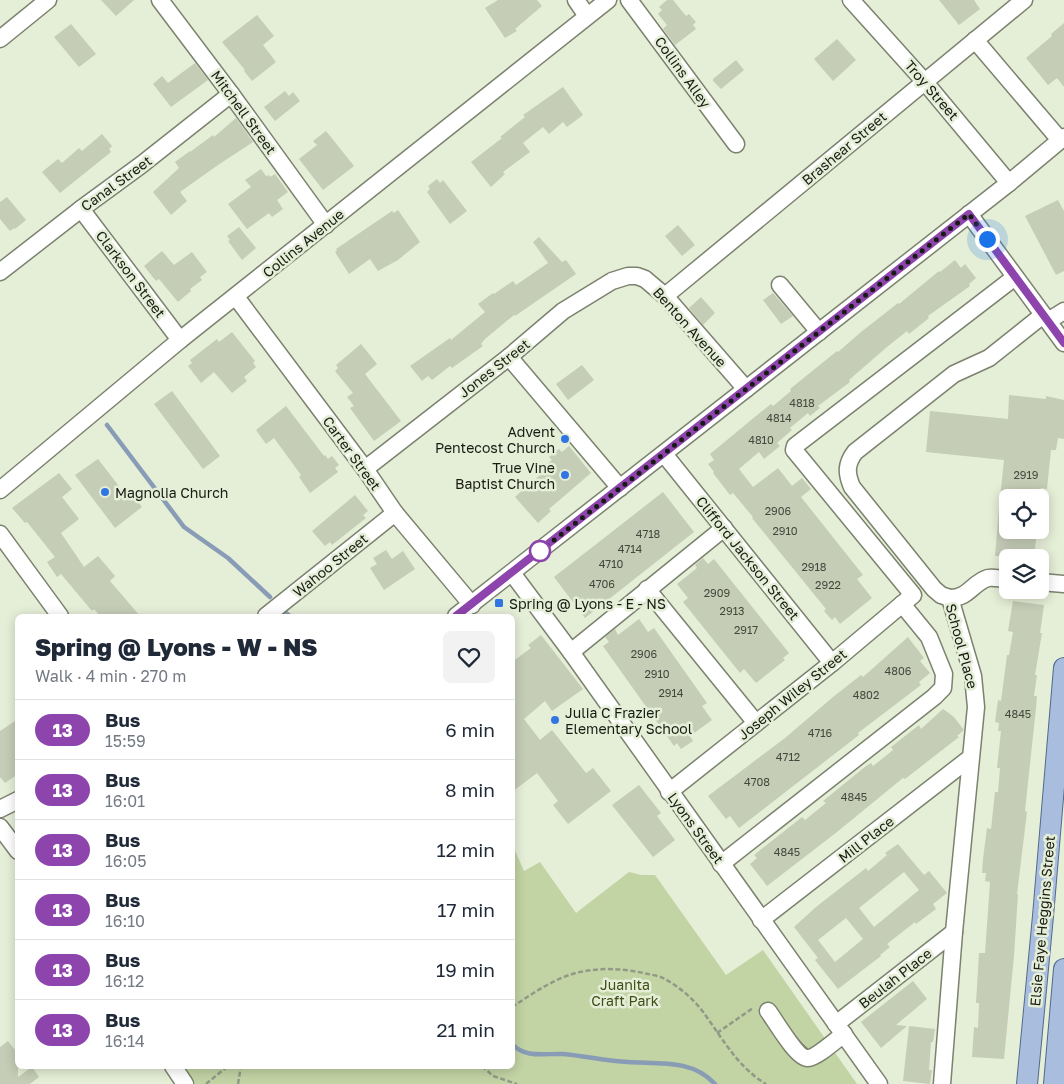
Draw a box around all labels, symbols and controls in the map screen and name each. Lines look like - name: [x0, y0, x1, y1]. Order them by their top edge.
- street label: Collins Alley: [652, 33, 715, 111]
- street label: Troy Street: [901, 57, 963, 123]
- street label: Mitchell Street: [208, 67, 280, 157]
- street label: Brashear Street: [798, 108, 890, 188]
- street label: Canal Street: [77, 152, 155, 214]
- street label: Collins Avenue: [259, 205, 347, 281]
- street label: Clarkson Street: [93, 227, 169, 321]
- your location: [975, 227, 1000, 252]
- street label: Benton Avenue: [650, 284, 730, 370]
- street label: Jones Street: [455, 335, 533, 401]
- house number: 4818: [789, 396, 815, 409]
- house number: 4814: [766, 411, 792, 424]
- street label: Carter Street: [319, 413, 385, 493]
- place label: Advent Pentecost Church: [435, 423, 555, 456]
- marker: Advent Pentecost Church: [559, 433, 571, 445]
- house number: 4810: [748, 433, 774, 446]
- place label: True Vine Baptist Church: [455, 459, 555, 492]
- house number: 2919: [1013, 468, 1039, 481]
- marker: True Vine Baptist Church: [559, 469, 571, 481]
- place label: Magnolia Church: [115, 484, 228, 501]
- marker: Magnolia Church: [99, 486, 111, 498]
- map controls: [999, 489, 1049, 599]
- button: locate: [999, 489, 1049, 539]
- street label: Clifford Jackson Street: [693, 493, 803, 623]
- house number: 2906: [765, 504, 792, 517]
- house number: 2910: [772, 524, 798, 537]
- house number: 4718: [636, 527, 661, 540]
- street label: Wahoo Street: [289, 530, 371, 600]
- unlabelled marker: [529, 540, 551, 562]
- house number: 4714: [618, 542, 643, 555]
- button: layers: [999, 549, 1049, 599]
- house number: 4710: [599, 557, 624, 570]
- house number: 2918: [801, 560, 827, 573]
- house number: 4706: [589, 577, 615, 590]
- house number: 2922: [815, 578, 841, 591]
- house number: 2909: [704, 586, 730, 599]
- place label: Spring @ Lyons - E - NS: [509, 595, 666, 612]
- marker: Spring @ Lyons - E - NS: [493, 597, 505, 609]
- street label: School Place: [942, 602, 982, 690]
- house number: 2913: [720, 604, 744, 617]
- house number: 2917: [734, 623, 758, 636]
- button: heart: [443, 631, 495, 683]
- text: Spring @ Lyons - W - NS: [35, 632, 317, 661]
- street label: Joseph Wiley Street: [734, 645, 850, 743]
- house number: 2906: [631, 647, 658, 660]
- house number: 4806: [885, 664, 912, 677]
- text: Walk · 4 min · 270 m: [35, 666, 186, 686]
- house number: 2910: [644, 667, 670, 680]
- house number: 2914: [658, 686, 684, 699]
- house number: 4802: [853, 688, 879, 701]
- place label: Julia C Frazier Elementary School: [565, 704, 692, 737]
- house number: 4845: [1005, 707, 1031, 720]
- text: Bus: [105, 708, 140, 731]
- marker: Julia C Frazier Elementary School: [549, 714, 561, 726]
- text: 6 min: [445, 718, 495, 741]
- text: 13: [52, 719, 73, 741]
- house number: 4716: [808, 726, 833, 739]
- text: 15:59: [105, 731, 146, 751]
- house number: 4712: [776, 750, 800, 763]
- text: Bus: [105, 768, 140, 791]
- house number: 4708: [744, 775, 770, 788]
- text: 8 min: [445, 778, 495, 801]
- text: 13: [52, 779, 73, 801]
- street label: Lyons Street: [664, 789, 728, 867]
- house number: 4845: [841, 790, 867, 803]
- text: 16:01: [105, 791, 145, 811]
- street label: Mill Place: [835, 812, 897, 866]
- text: Bus: [105, 828, 140, 851]
- street label: Elsie Faye Heggins Street: [1026, 835, 1058, 1007]
- text: 12 min: [436, 838, 495, 861]
- text: 13: [52, 839, 73, 861]
- house number: 4845: [774, 845, 800, 858]
- text: 16:05: [105, 851, 146, 871]
- text: Bus: [105, 888, 140, 911]
- text: 17 min: [437, 898, 495, 921]
- text: 13: [52, 899, 73, 921]
- text: 16:10: [105, 911, 145, 931]
- street label: Beulah Place: [855, 944, 935, 1012]
- text: Bus: [105, 948, 140, 971]
- text: 19 min: [436, 958, 495, 981]
- text: 13: [52, 959, 73, 981]
- text: 16:12: [105, 971, 144, 991]
- park label: Juanita Craft Park: [591, 976, 659, 1009]
- text: Bus: [105, 1008, 140, 1031]
- text: 21 min: [436, 1018, 495, 1041]
- text: 13: [52, 1019, 73, 1041]
- text: 16:14: [105, 1031, 145, 1051]

